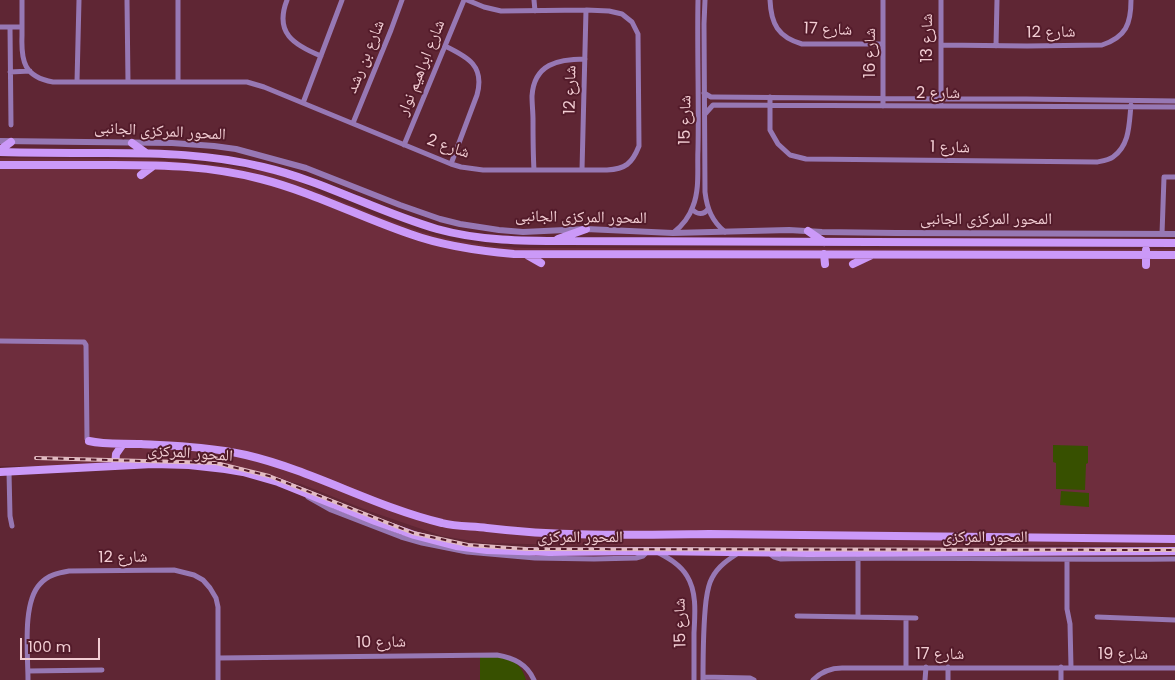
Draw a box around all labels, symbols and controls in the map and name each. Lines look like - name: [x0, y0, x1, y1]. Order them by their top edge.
- street label: شارع 13: [918, 13, 938, 63]
- street label: شارع ابراهيم نوار: [394, 17, 450, 119]
- street label: شارع بن رشد: [343, 18, 389, 96]
- street label: شارع 17: [803, 20, 853, 40]
- street label: شارع 12: [1026, 23, 1076, 43]
- street label: شارع 16: [861, 28, 881, 78]
- street label: شارع 12: [561, 65, 581, 115]
- street label: شارع 2: [916, 84, 960, 104]
- street label: شارع 15: [676, 95, 696, 145]
- street label: المحور المركزى الجانبى: [94, 119, 226, 145]
- street label: شارع 2: [424, 131, 472, 163]
- street label: شارع 1: [930, 138, 970, 158]
- street label: المحور المركزى الجانبى: [515, 207, 647, 229]
- street label: المحور المركزى الجانبى: [920, 210, 1052, 230]
- street label: المحور المركزى: [147, 441, 233, 467]
- street label: المحور المركزى: [537, 528, 623, 548]
- street label: المحور المركزى: [942, 528, 1028, 548]
- street label: شارع 12: [98, 548, 148, 568]
- street label: شارع 15: [671, 598, 691, 648]
- scale bar: [22, 628, 102, 660]
- street label: شارع 10: [356, 633, 406, 653]
- text: 100 m: [28, 636, 71, 657]
- street label: شارع 17: [916, 645, 964, 665]
- street label: شارع 19: [1098, 645, 1148, 665]

